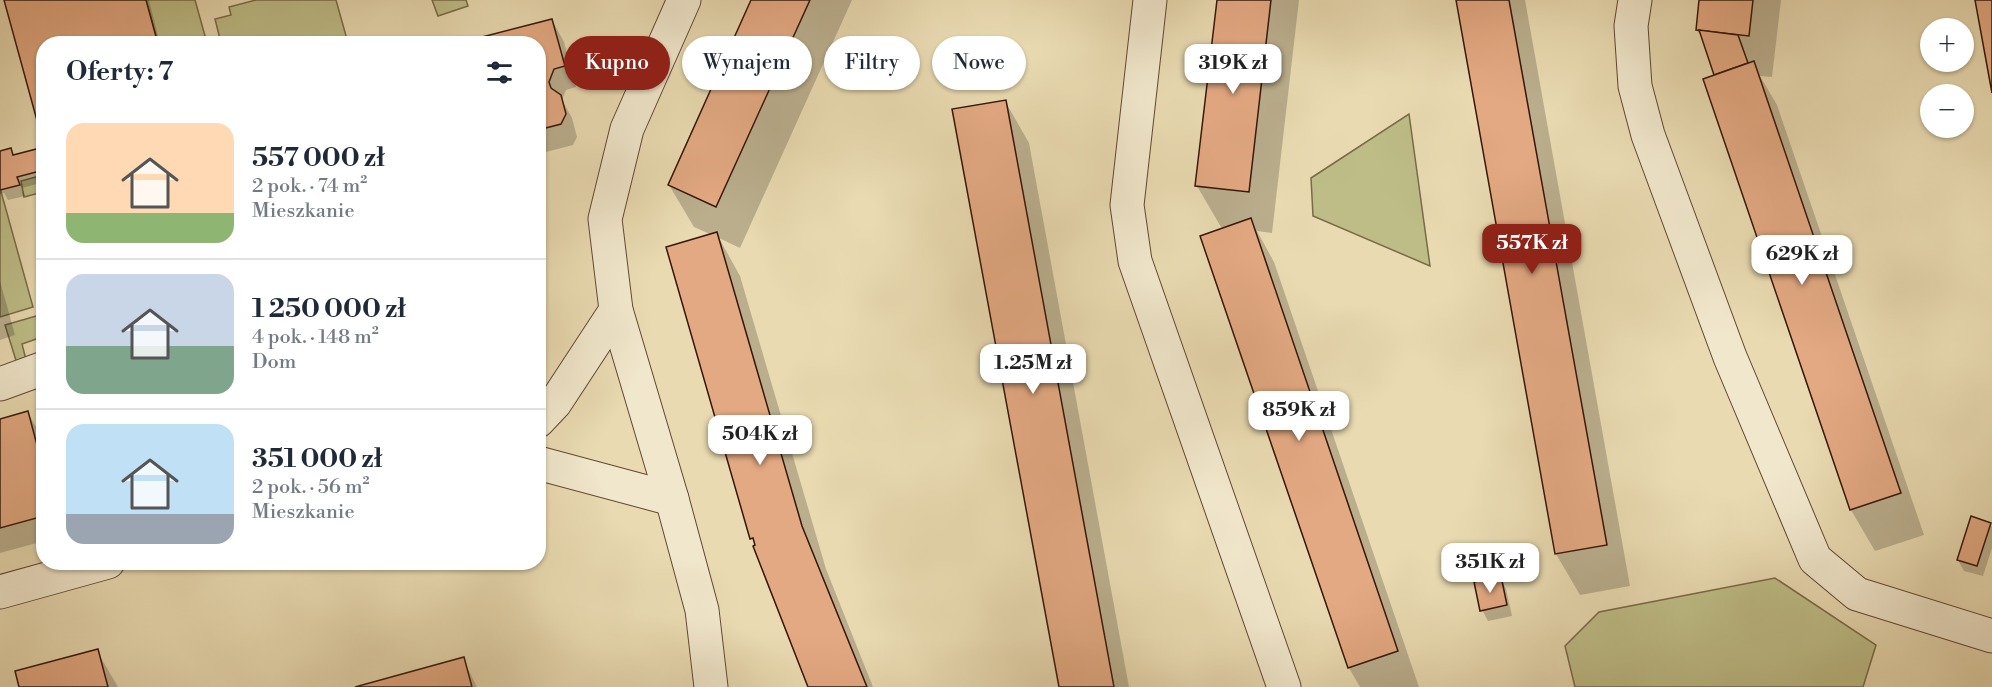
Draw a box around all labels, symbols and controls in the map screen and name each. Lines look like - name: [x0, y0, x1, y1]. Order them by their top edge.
- map controls: [1920, 18, 1974, 138]
- button: +: [1920, 18, 1974, 72]
- chip: Kupno: [564, 36, 670, 90]
- chip: Wynajem: [682, 36, 812, 90]
- chip: Filtry: [824, 36, 920, 90]
- chip: Nowe: [932, 36, 1026, 90]
- pin: 319K zł: [1178, 44, 1288, 95]
- text: 319K zł: [1199, 51, 1267, 76]
- text: Oferty: 7: [66, 56, 173, 88]
- icon: filters: [483, 56, 516, 89]
- button: −: [1920, 84, 1974, 138]
- text: 557 000 zł: [252, 142, 385, 174]
- icon: home: [114, 147, 186, 219]
- text: 2 pok. · 74 m²: [252, 174, 367, 199]
- text: Mieszkanie: [252, 199, 355, 224]
- pin: 557K zł: [1477, 224, 1587, 275]
- text: 557K zł: [1496, 231, 1568, 256]
- pin: 629K zł: [1747, 235, 1857, 286]
- text: 629K zł: [1765, 242, 1839, 267]
- text: 1 250 000 zł: [252, 293, 406, 325]
- icon: home: [114, 298, 186, 370]
- text: 4 pok. · 148 m²: [252, 325, 379, 350]
- pin: 1.25M zł: [971, 344, 1095, 395]
- text: Dom: [252, 350, 296, 375]
- text: 1.25M zł: [994, 351, 1072, 376]
- pin: 859K zł: [1244, 391, 1354, 442]
- text: 859K zł: [1262, 398, 1336, 423]
- pin: 504K zł: [705, 415, 815, 466]
- text: 504K zł: [722, 422, 798, 447]
- text: 351 000 zł: [252, 443, 382, 475]
- icon: home: [114, 448, 186, 520]
- text: 2 pok. · 56 m²: [252, 475, 370, 500]
- text: Mieszkanie: [252, 500, 355, 525]
- pin: 351K zł: [1435, 543, 1545, 594]
- text: 351K zł: [1455, 550, 1525, 575]

